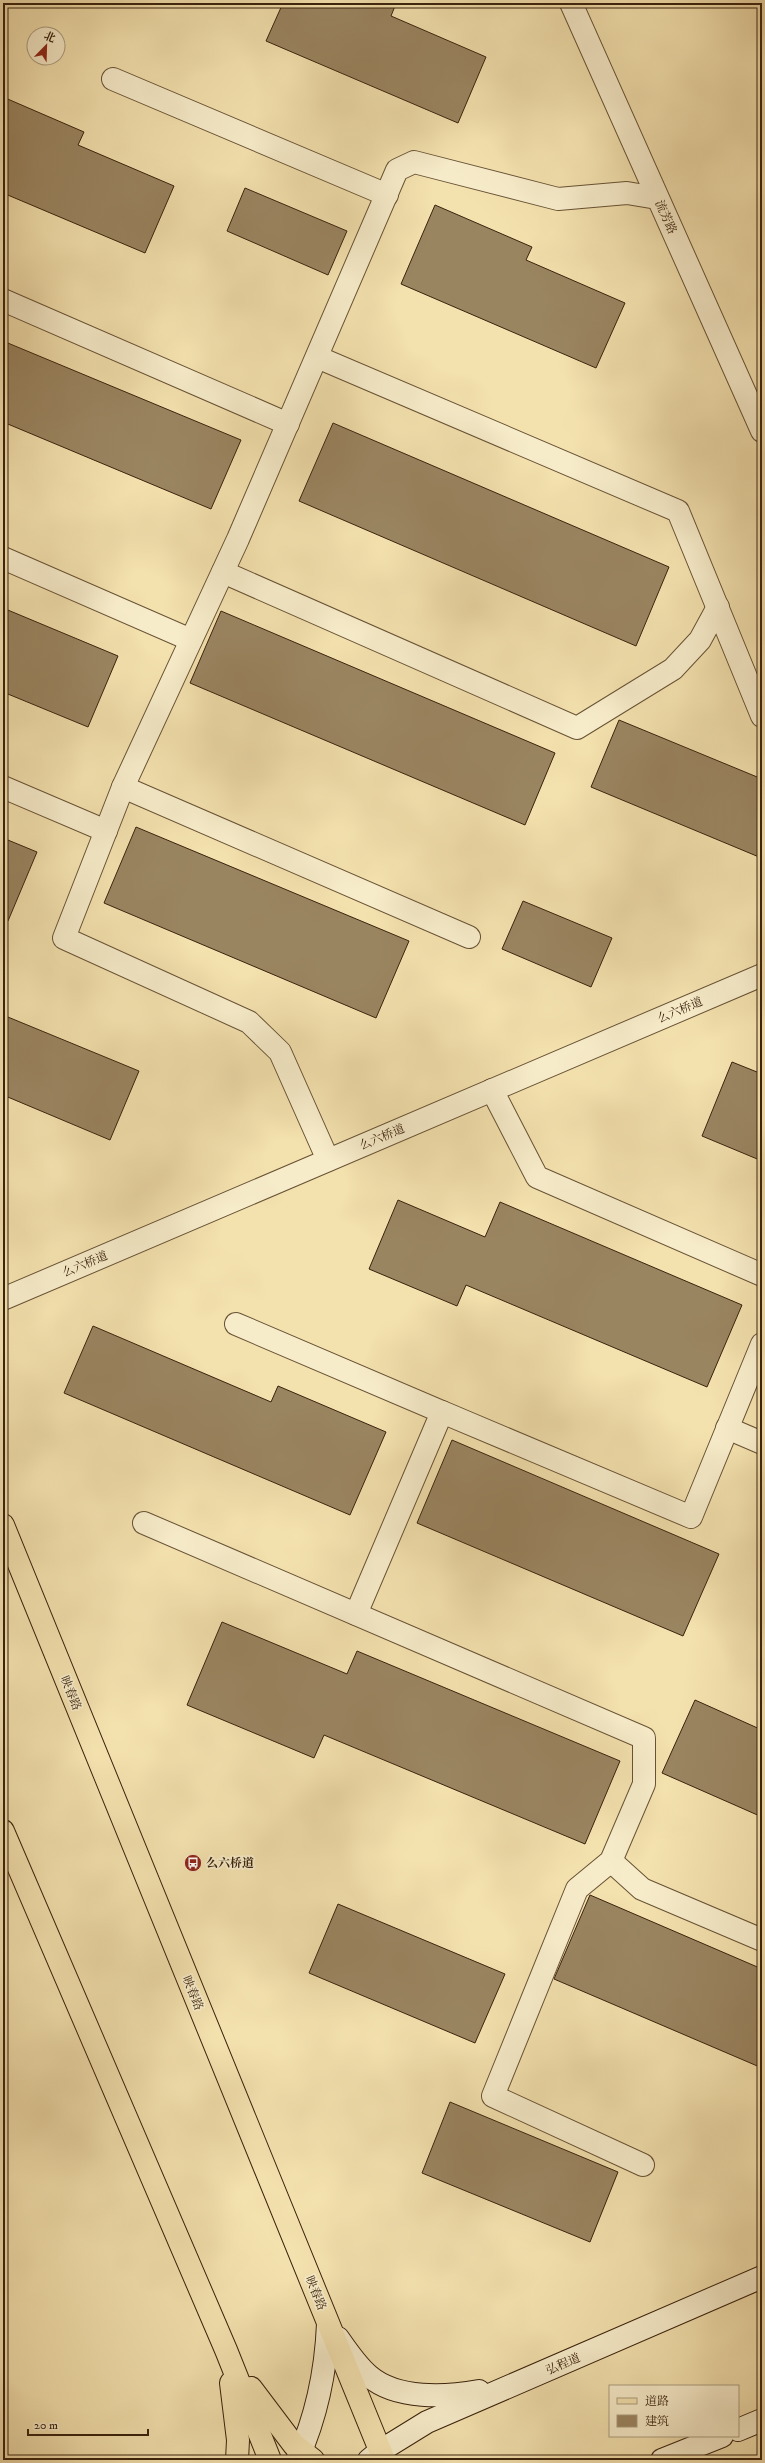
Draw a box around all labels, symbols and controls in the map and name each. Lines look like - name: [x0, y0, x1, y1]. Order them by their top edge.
- north arrow: [26, 26, 66, 66]
- text: 北: [42, 29, 57, 46]
- street label: 流芳路: [651, 198, 680, 237]
- street label: 么六桥道: [655, 994, 705, 1027]
- street label: 么六桥道: [357, 1121, 407, 1154]
- street label: 么六桥道: [60, 1248, 110, 1281]
- street label: 映春路: [57, 1674, 84, 1713]
- bus stop icon: 么六桥道: [183, 1853, 203, 1873]
- place label: 么六桥道: [206, 1856, 254, 1871]
- street label: 映春路: [179, 1974, 206, 2013]
- street label: 映春路: [302, 2274, 329, 2313]
- street label: 弘程道: [544, 2351, 583, 2378]
- legend: [609, 2385, 739, 2437]
- text: 道路: [645, 2394, 669, 2409]
- scale bar: [28, 2411, 148, 2437]
- text: 建筑: [645, 2414, 669, 2429]
- text: 20 m: [34, 2418, 58, 2433]

